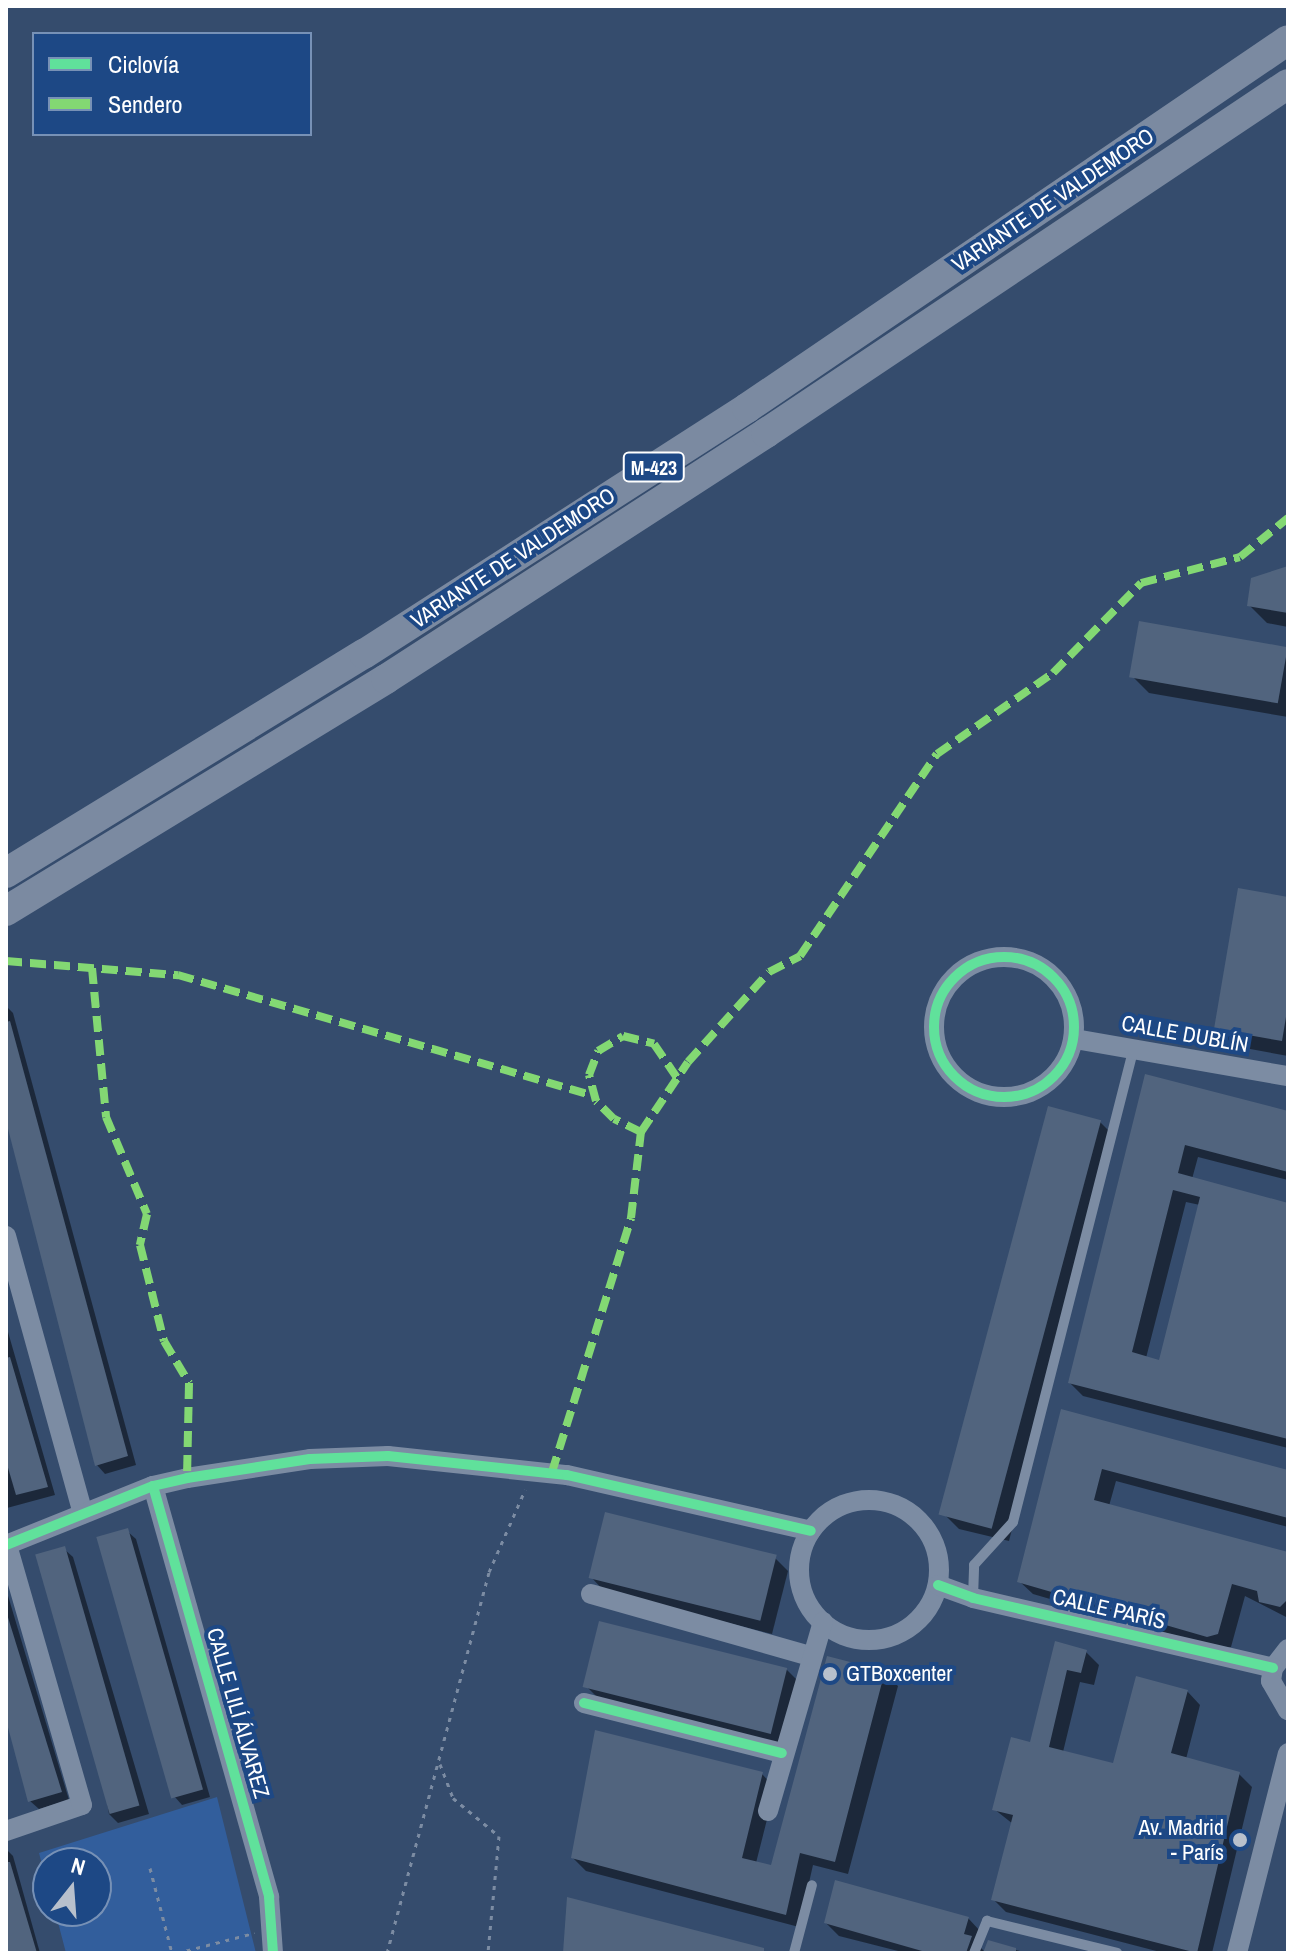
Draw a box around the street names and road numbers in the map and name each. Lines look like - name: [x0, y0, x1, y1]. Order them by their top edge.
- street label: VARIANTE DE VALDEMORO: [947, 123, 1159, 277]
- road number: M-423: [622, 451, 686, 483]
- street label: VARIANTE DE VALDEMORO: [406, 482, 620, 634]
- street label: CALLE DUBLÍN: [1120, 1010, 1250, 1058]
- street label: CALLE PARÍS: [1050, 1583, 1168, 1635]
- street label: CALLE LILÍ ÁLVAREZ: [201, 1624, 275, 1802]

